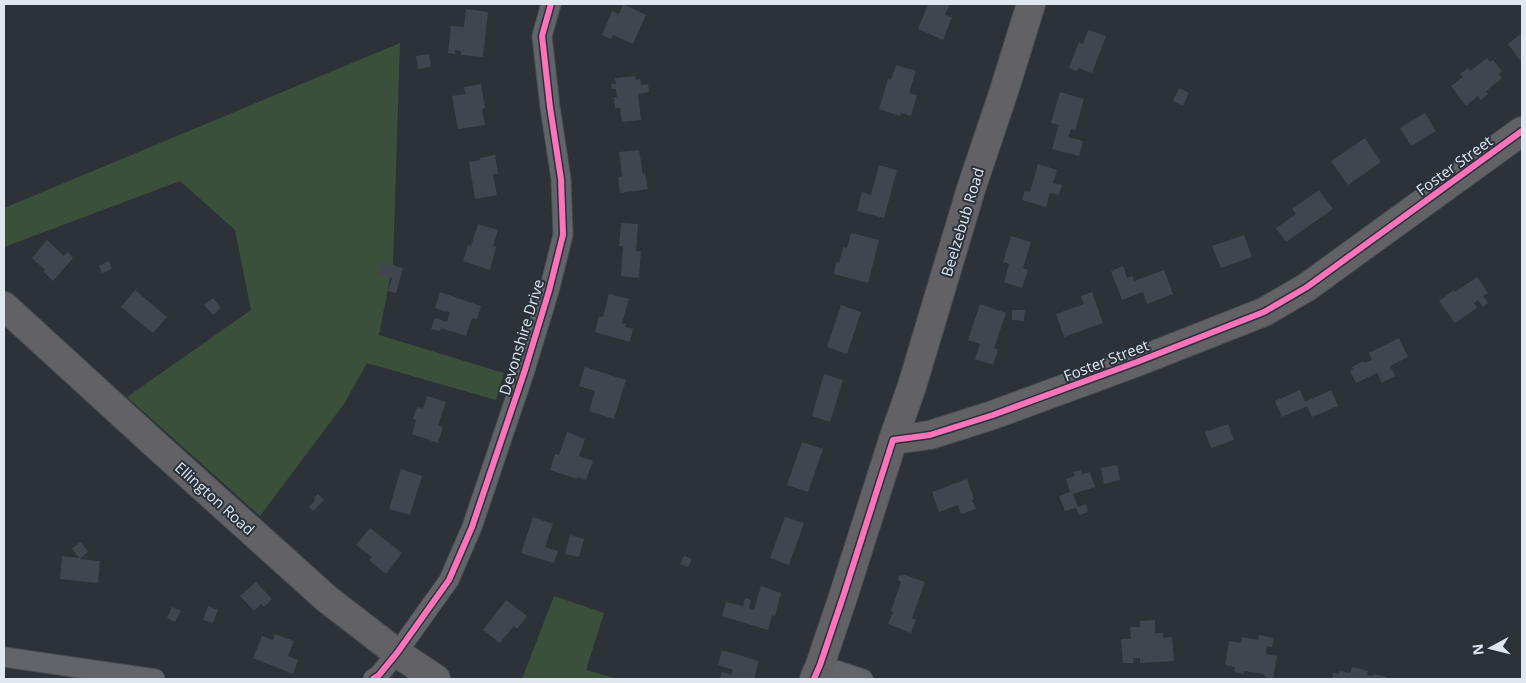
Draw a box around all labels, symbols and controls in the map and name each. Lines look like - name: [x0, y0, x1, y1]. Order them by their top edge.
- street label: Foster Street: [1412, 131, 1496, 199]
- street label: Beelzebub Road: [936, 165, 988, 279]
- street label: Devonshire Drive: [494, 277, 548, 397]
- street label: Foster Street: [1061, 335, 1151, 385]
- street label: Ellington Road: [171, 457, 259, 539]
- north arrow: [1466, 623, 1516, 673]
- text: N: [1467, 643, 1488, 656]

